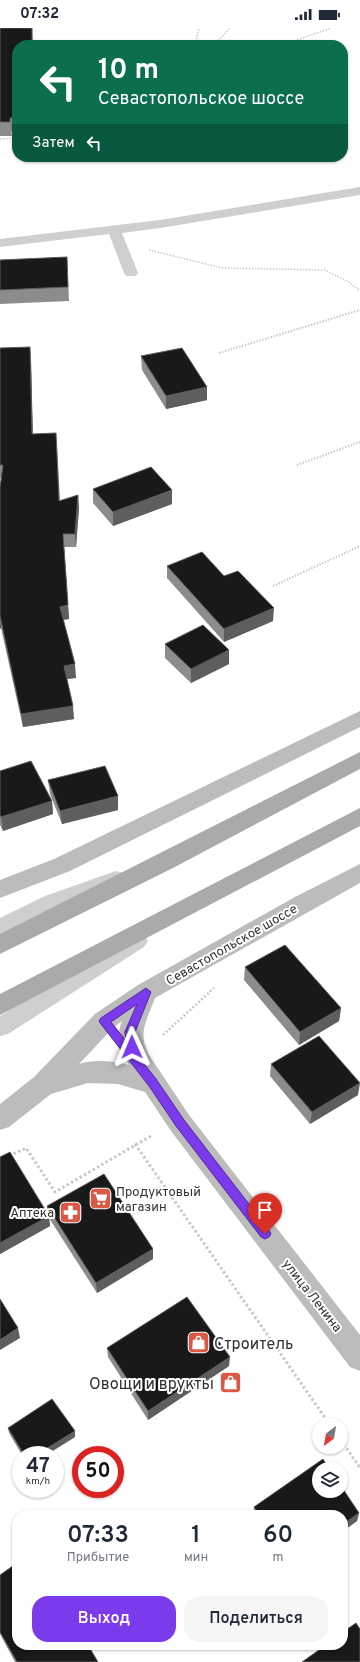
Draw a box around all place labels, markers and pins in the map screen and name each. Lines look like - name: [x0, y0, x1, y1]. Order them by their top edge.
- supermarket icon: Продуктовый магазин: [88, 1185, 114, 1211]
- place label: Продуктовый магазин: [116, 1185, 201, 1216]
- pin: [248, 1193, 282, 1234]
- pharmacy icon: Аптека: [57, 1199, 83, 1225]
- place label: Аптека: [10, 1206, 54, 1222]
- shop icon: Строитель: [186, 1330, 212, 1356]
- place label: Строитель: [214, 1335, 293, 1355]
- shop icon: Овощи и врукты: [217, 1370, 243, 1396]
- place label: Овощи и врукты: [89, 1375, 214, 1395]

